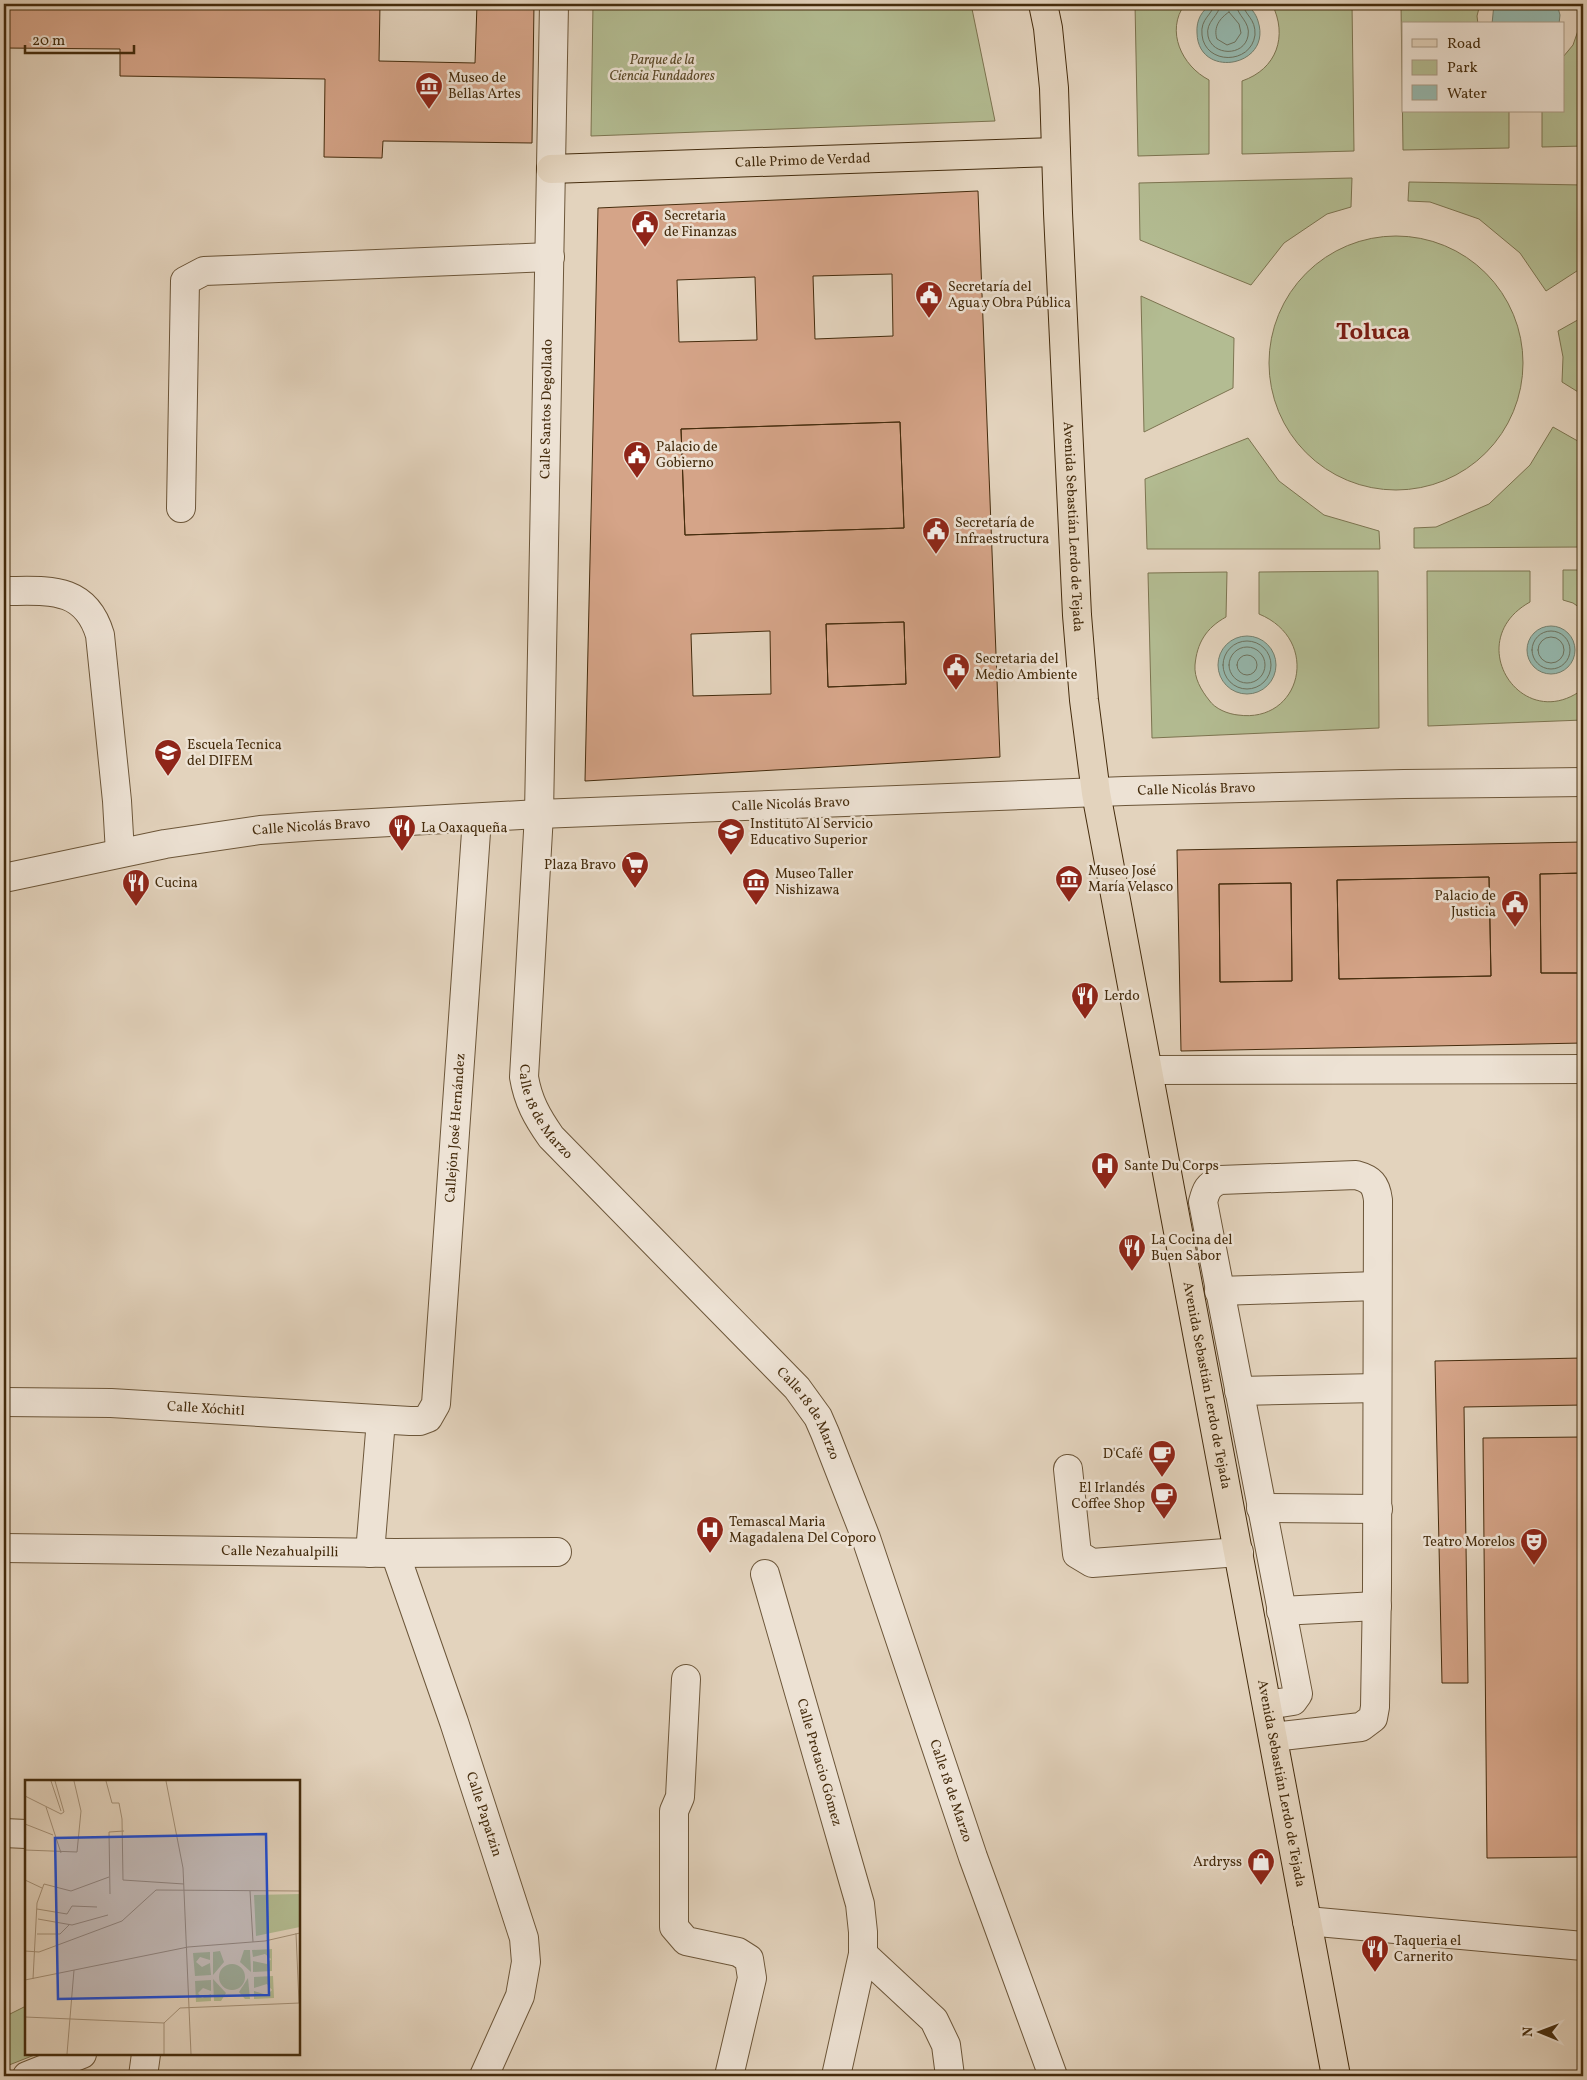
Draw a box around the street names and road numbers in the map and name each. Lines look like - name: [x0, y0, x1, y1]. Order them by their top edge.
- street label: Calle Primo de Verdad: [735, 149, 871, 172]
- street label: Calle Santos Degollado: [536, 339, 558, 479]
- street label: Avenida Sebastián Lerdo de Tejada: [1058, 421, 1088, 633]
- street label: Calle Nicolás Bravo: [1137, 778, 1256, 800]
- street label: Calle Nicolás Bravo: [731, 792, 850, 816]
- street label: Calle Nicolás Bravo: [251, 814, 371, 841]
- street label: Callejón José Hernández: [441, 1053, 470, 1203]
- street label: Calle 18 de Marzo: [514, 1063, 577, 1163]
- street label: Avenida Sebastián Lerdo de Tejada: [1178, 1280, 1236, 1491]
- street label: Calle 18 de Marzo: [772, 1363, 844, 1462]
- street label: Calle Xóchitl: [166, 1397, 245, 1421]
- street label: Calle Nezahualpilli: [221, 1541, 339, 1562]
- street label: Avenida Sebastián Lerdo de Tejada: [1253, 1678, 1310, 1889]
- street label: Calle Protacio Gómez: [792, 1696, 847, 1828]
- street label: Calle 18 de Marzo: [925, 1737, 977, 1845]
- street label: Calle Papatzin: [461, 1769, 507, 1859]

